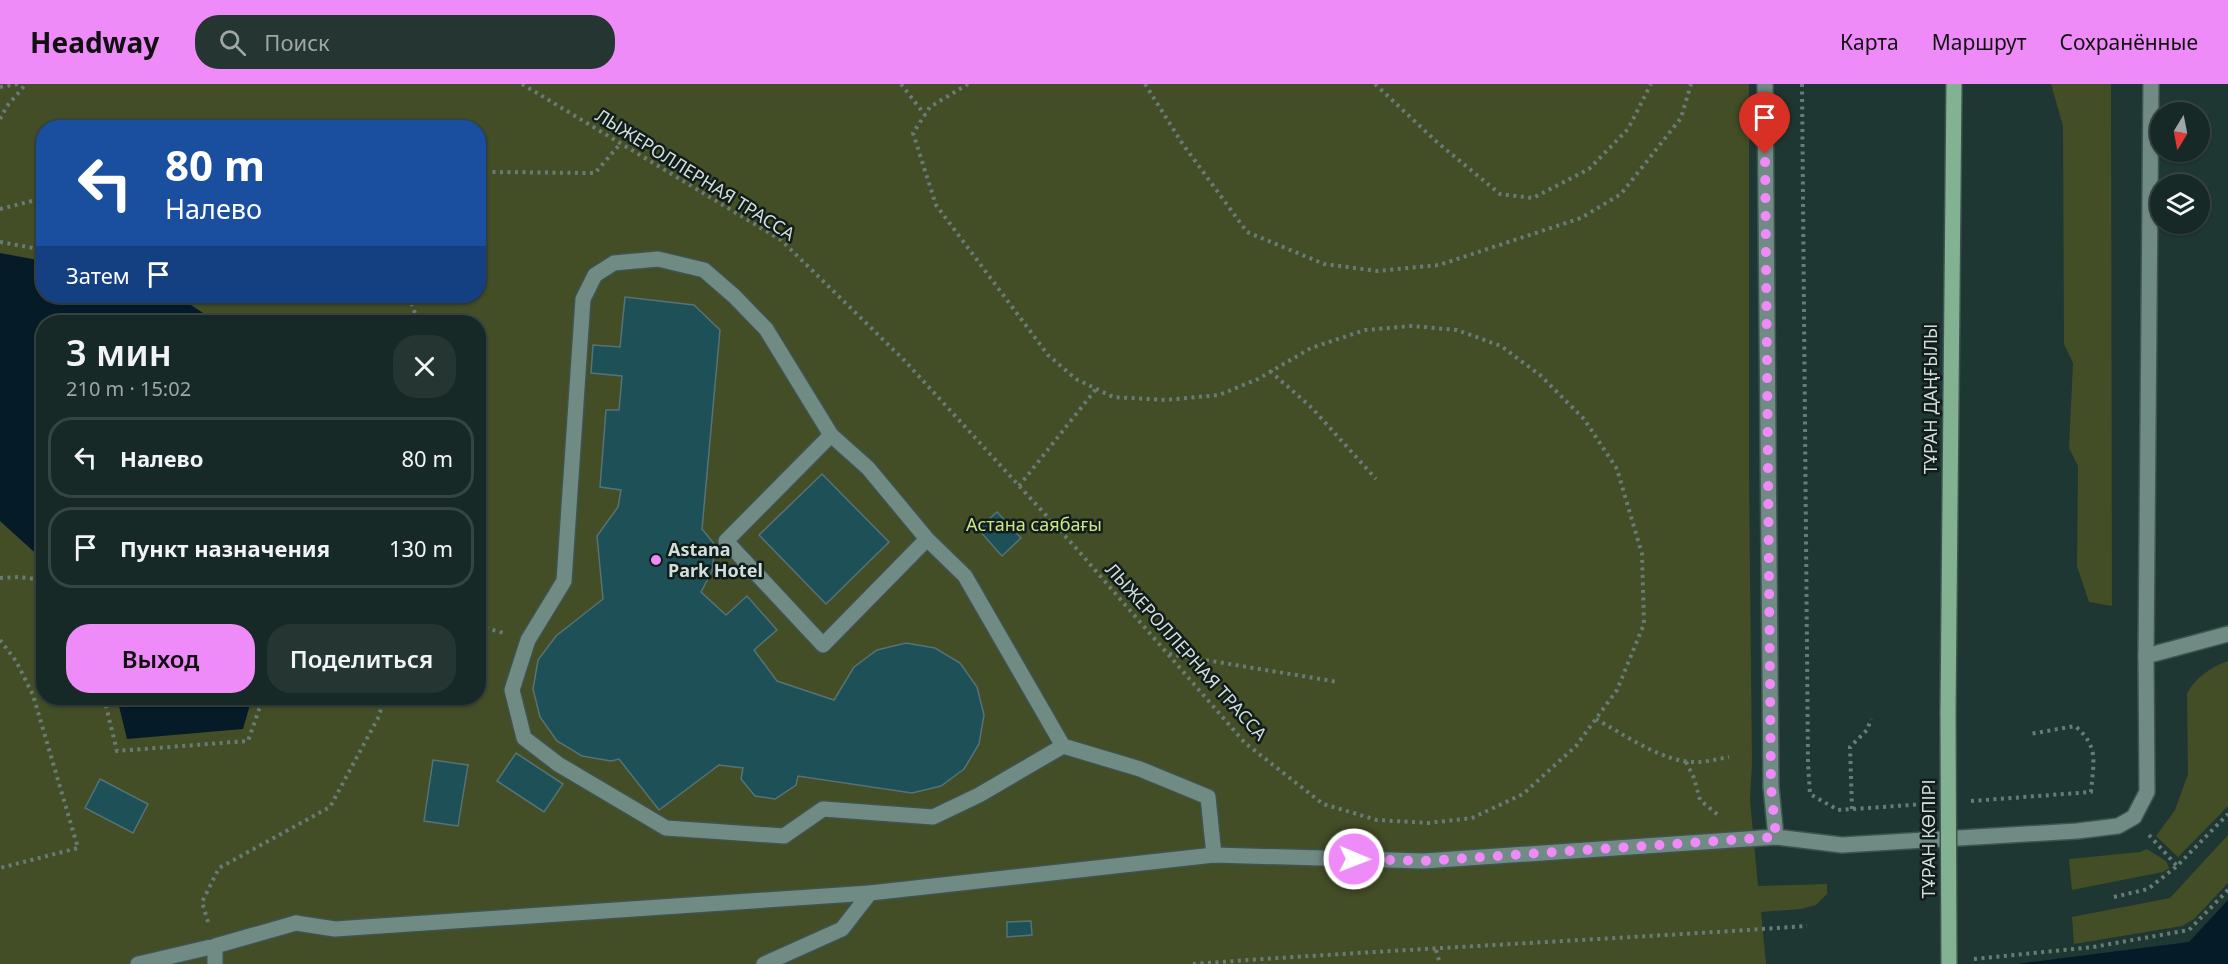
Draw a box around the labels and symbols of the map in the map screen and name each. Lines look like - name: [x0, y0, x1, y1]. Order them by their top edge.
- pin: [1739, 92, 1790, 154]
- north arrow: [2150, 102, 2210, 162]
- street label: ЛЫЖЕРОЛЛЕРНАЯ ТРАССА: [591, 103, 800, 246]
- street label: ТҰРАН ДАҢҒЫЛЫ: [1918, 324, 1942, 474]
- park label: Астана саябағы: [966, 512, 1102, 536]
- place label: Astana Park Hotel: [668, 537, 763, 582]
- marker: Astana Park Hotel: [649, 553, 663, 567]
- street label: ЛЫЖЕРОЛЛЕРНАЯ ТРАССА: [1101, 558, 1273, 746]
- street label: ТҰРАН КӨПІРІ: [1916, 780, 1940, 899]
- position arrow: [1322, 827, 1386, 891]

